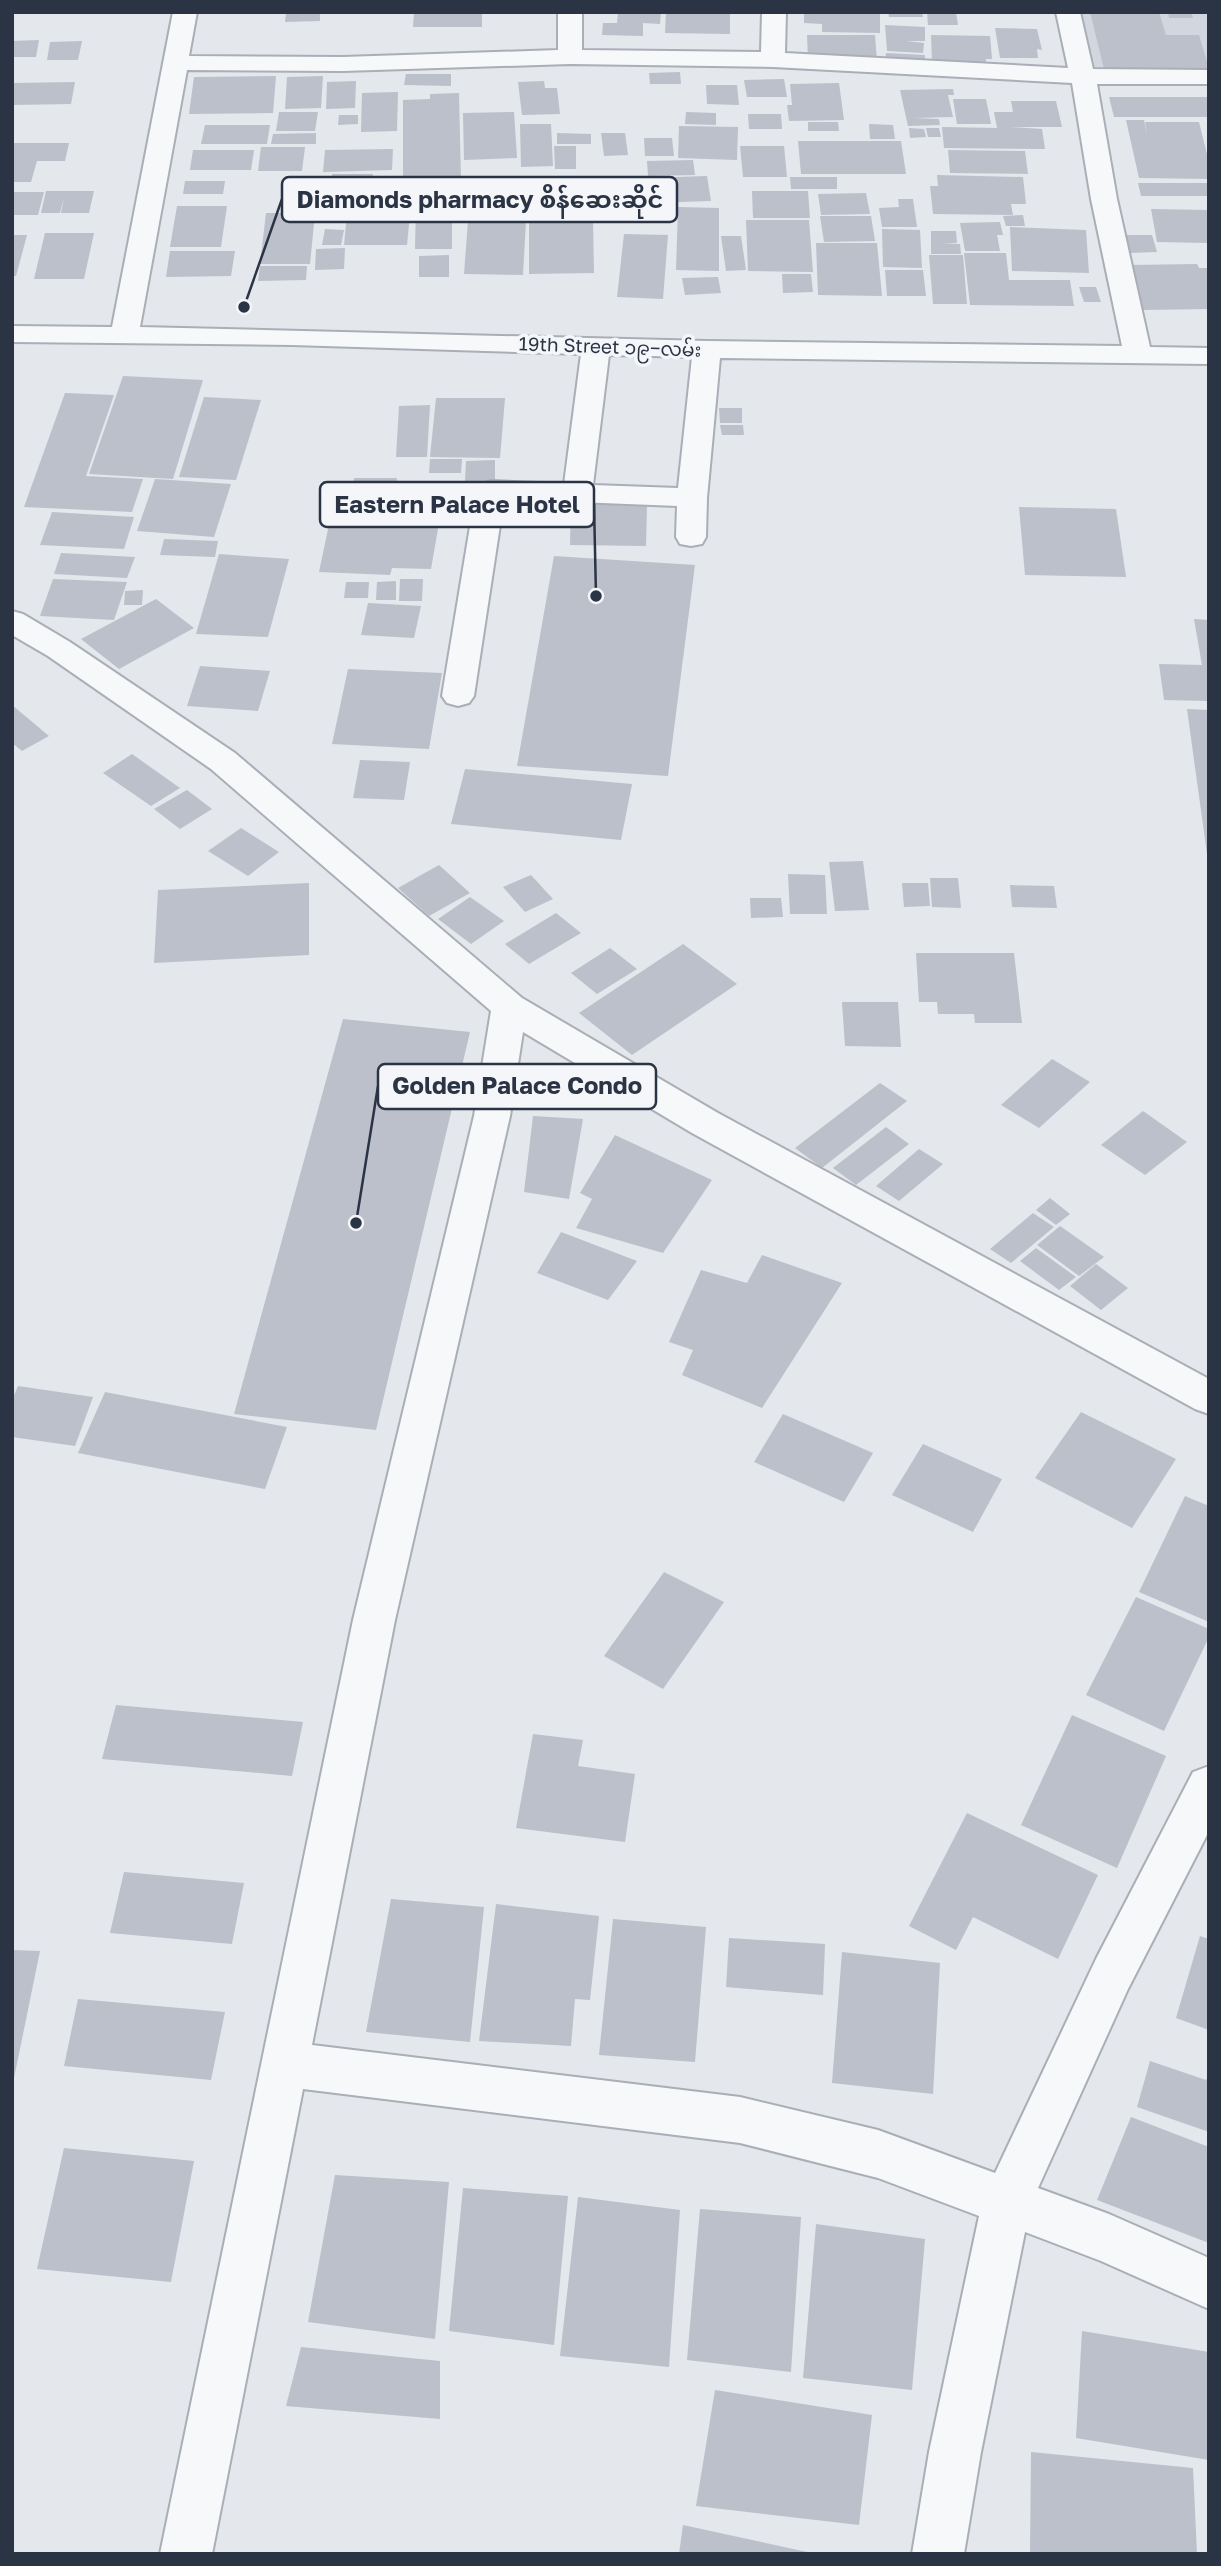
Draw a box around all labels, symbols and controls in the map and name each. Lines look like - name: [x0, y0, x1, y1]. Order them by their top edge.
- callout: Diamonds pharmacy စိန်ဆေးဆိုင်: [282, 177, 677, 222]
- text: Diamonds pharmacy စိန်ဆေးဆိုင်: [297, 184, 663, 219]
- street label: 19th Street ၁၉−လမ်း: [518, 329, 702, 366]
- callout: Eastern Palace Hotel: [320, 482, 594, 527]
- text: Eastern Palace Hotel: [334, 489, 580, 518]
- callout: Golden Palace Condo: [378, 1064, 656, 1109]
- text: Golden Palace Condo: [392, 1070, 642, 1099]

